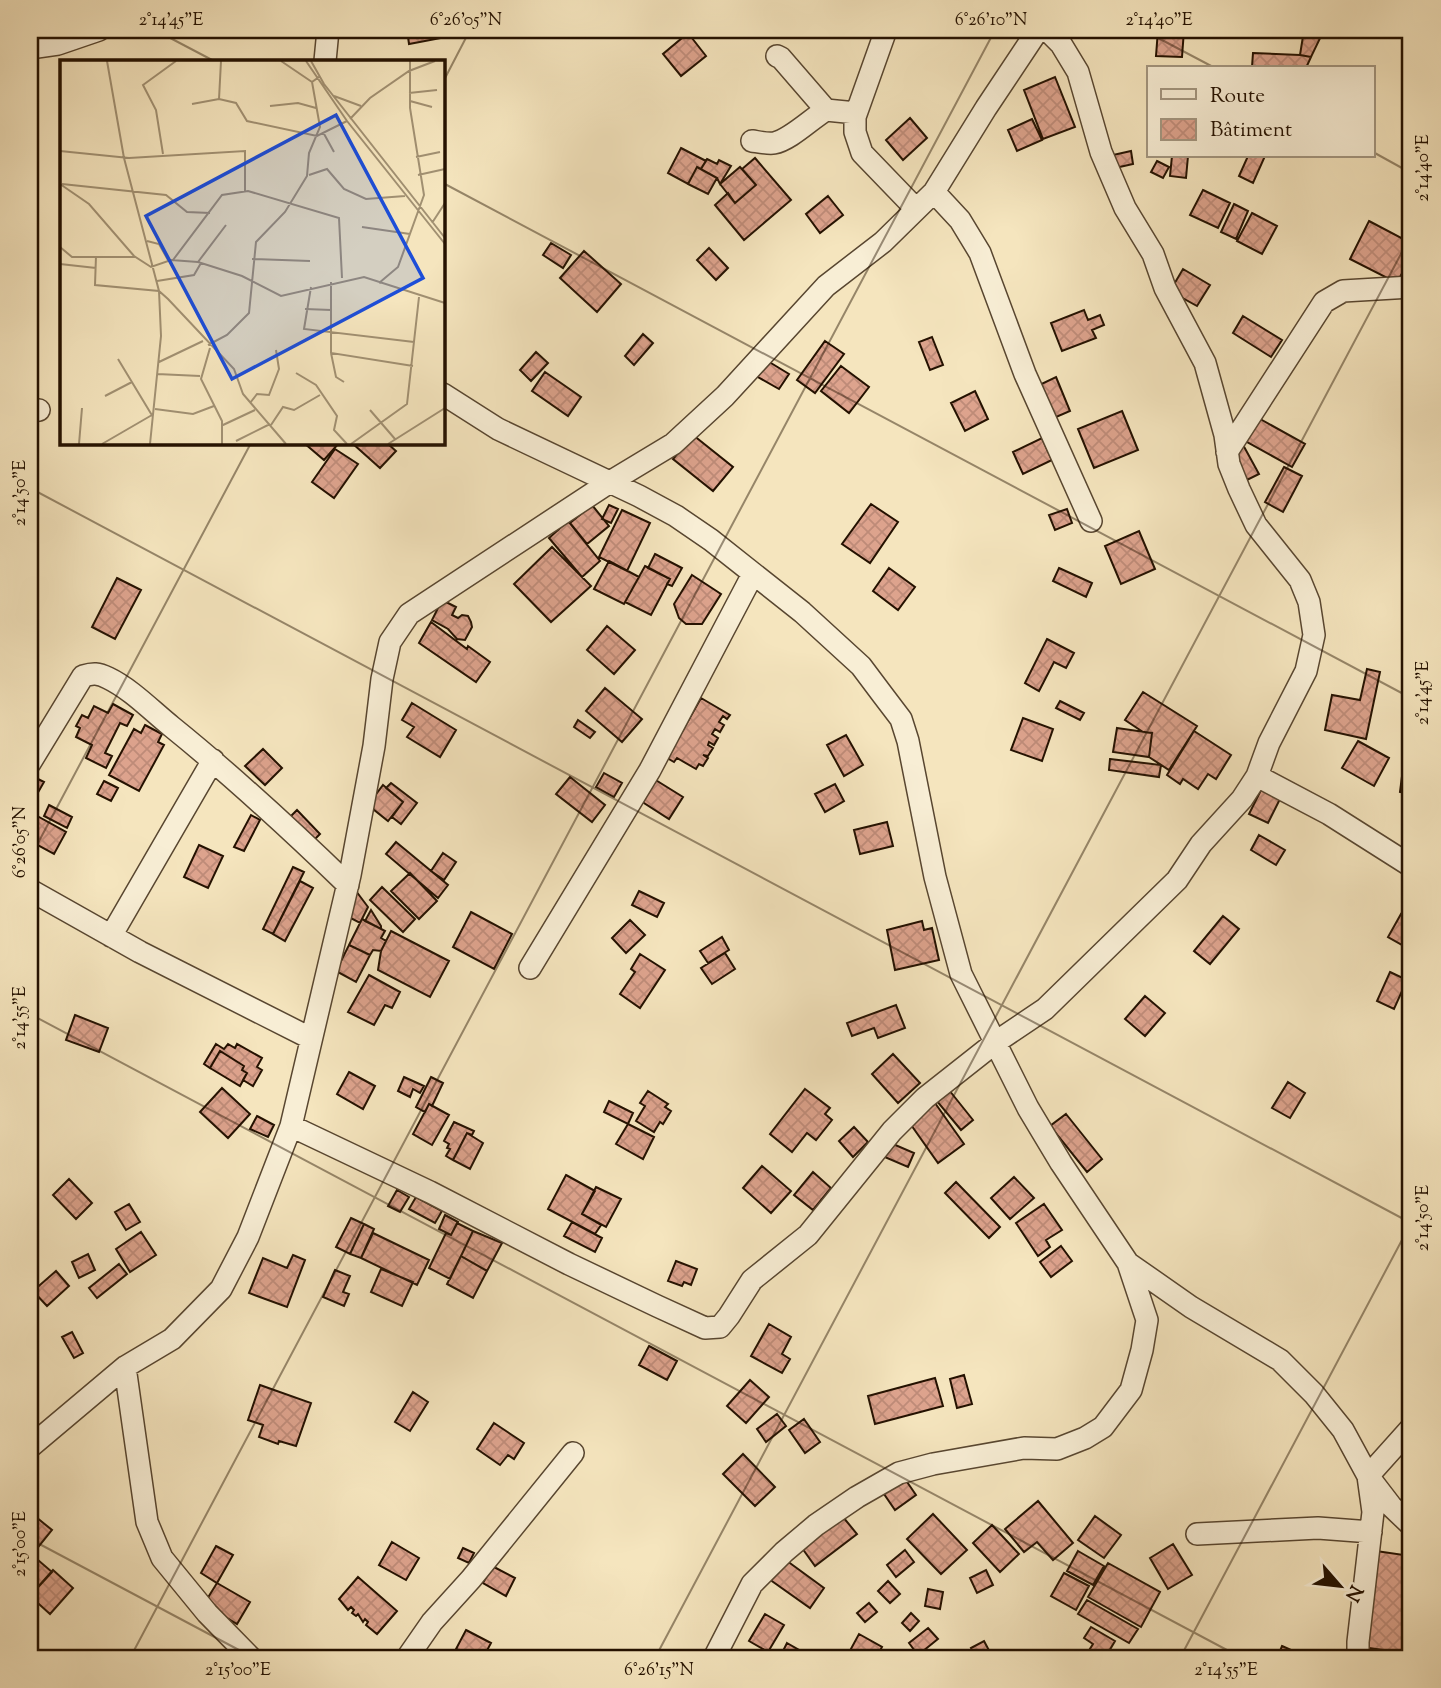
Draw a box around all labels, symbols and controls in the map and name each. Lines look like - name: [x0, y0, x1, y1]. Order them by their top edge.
- text: 2°14'45"E: [139, 8, 203, 34]
- text: 6°26'05"N: [430, 8, 502, 34]
- text: 6°26'10"N: [955, 8, 1027, 34]
- text: 2°14'40"E: [1125, 8, 1193, 34]
- inset map: [60, 60, 444, 444]
- legend: [1147, 66, 1374, 158]
- text: Route: [1210, 82, 1265, 112]
- text: Bâtiment: [1210, 116, 1292, 146]
- text: 2°14'40"E: [1411, 134, 1437, 202]
- text: 2°14'50"E: [8, 460, 34, 526]
- text: 2°14'45"E: [1411, 661, 1437, 725]
- text: 6°26'05"N: [8, 806, 34, 878]
- text: 2°14'55"E: [8, 986, 34, 1050]
- text: 2°14'50"E: [1411, 1185, 1437, 1251]
- text: 2°15'00"E: [8, 1511, 34, 1577]
- north arrow: [1304, 1552, 1374, 1622]
- text: N: [1337, 1580, 1368, 1606]
- text: 2°15'00"E: [205, 1658, 271, 1684]
- text: 6°26'15"N: [624, 1658, 694, 1684]
- text: 2°14'55"E: [1194, 1658, 1258, 1684]

